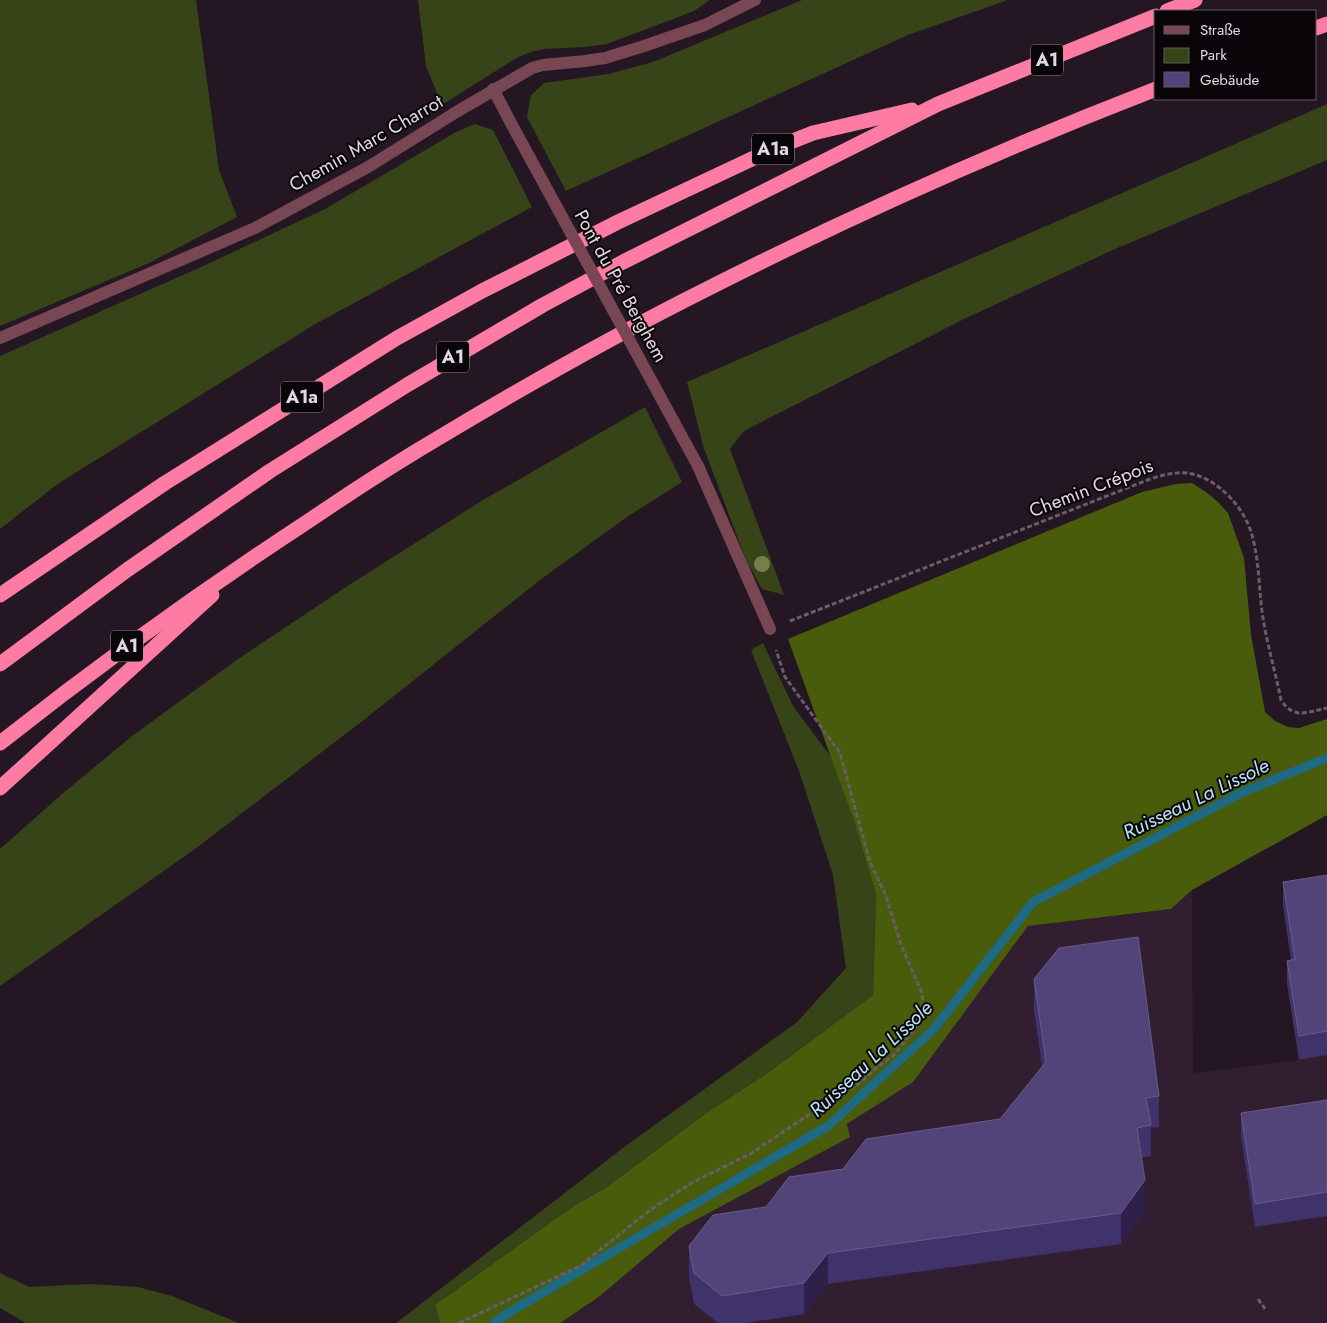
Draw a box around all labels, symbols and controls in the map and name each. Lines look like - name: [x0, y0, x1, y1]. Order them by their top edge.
- legend: [1154, 10, 1317, 100]
- text: Straße: [1200, 19, 1241, 41]
- road number: A1: [1031, 44, 1063, 76]
- text: Park: [1200, 44, 1227, 66]
- text: Gebäude: [1200, 69, 1260, 91]
- street label: Chemin Marc Charrot: [284, 88, 448, 198]
- road number: A1a: [752, 134, 794, 164]
- street label: Pont du Pré Berghem: [568, 205, 674, 367]
- road number: A1: [437, 342, 469, 372]
- road number: A1a: [281, 382, 323, 412]
- street label: Chemin Crépois: [1025, 452, 1157, 524]
- road number: A1: [111, 630, 143, 661]
- water label: Ruisseau La Lissole: [1118, 751, 1274, 847]
- water label: Ruisseau La Lissole: [803, 994, 939, 1124]

